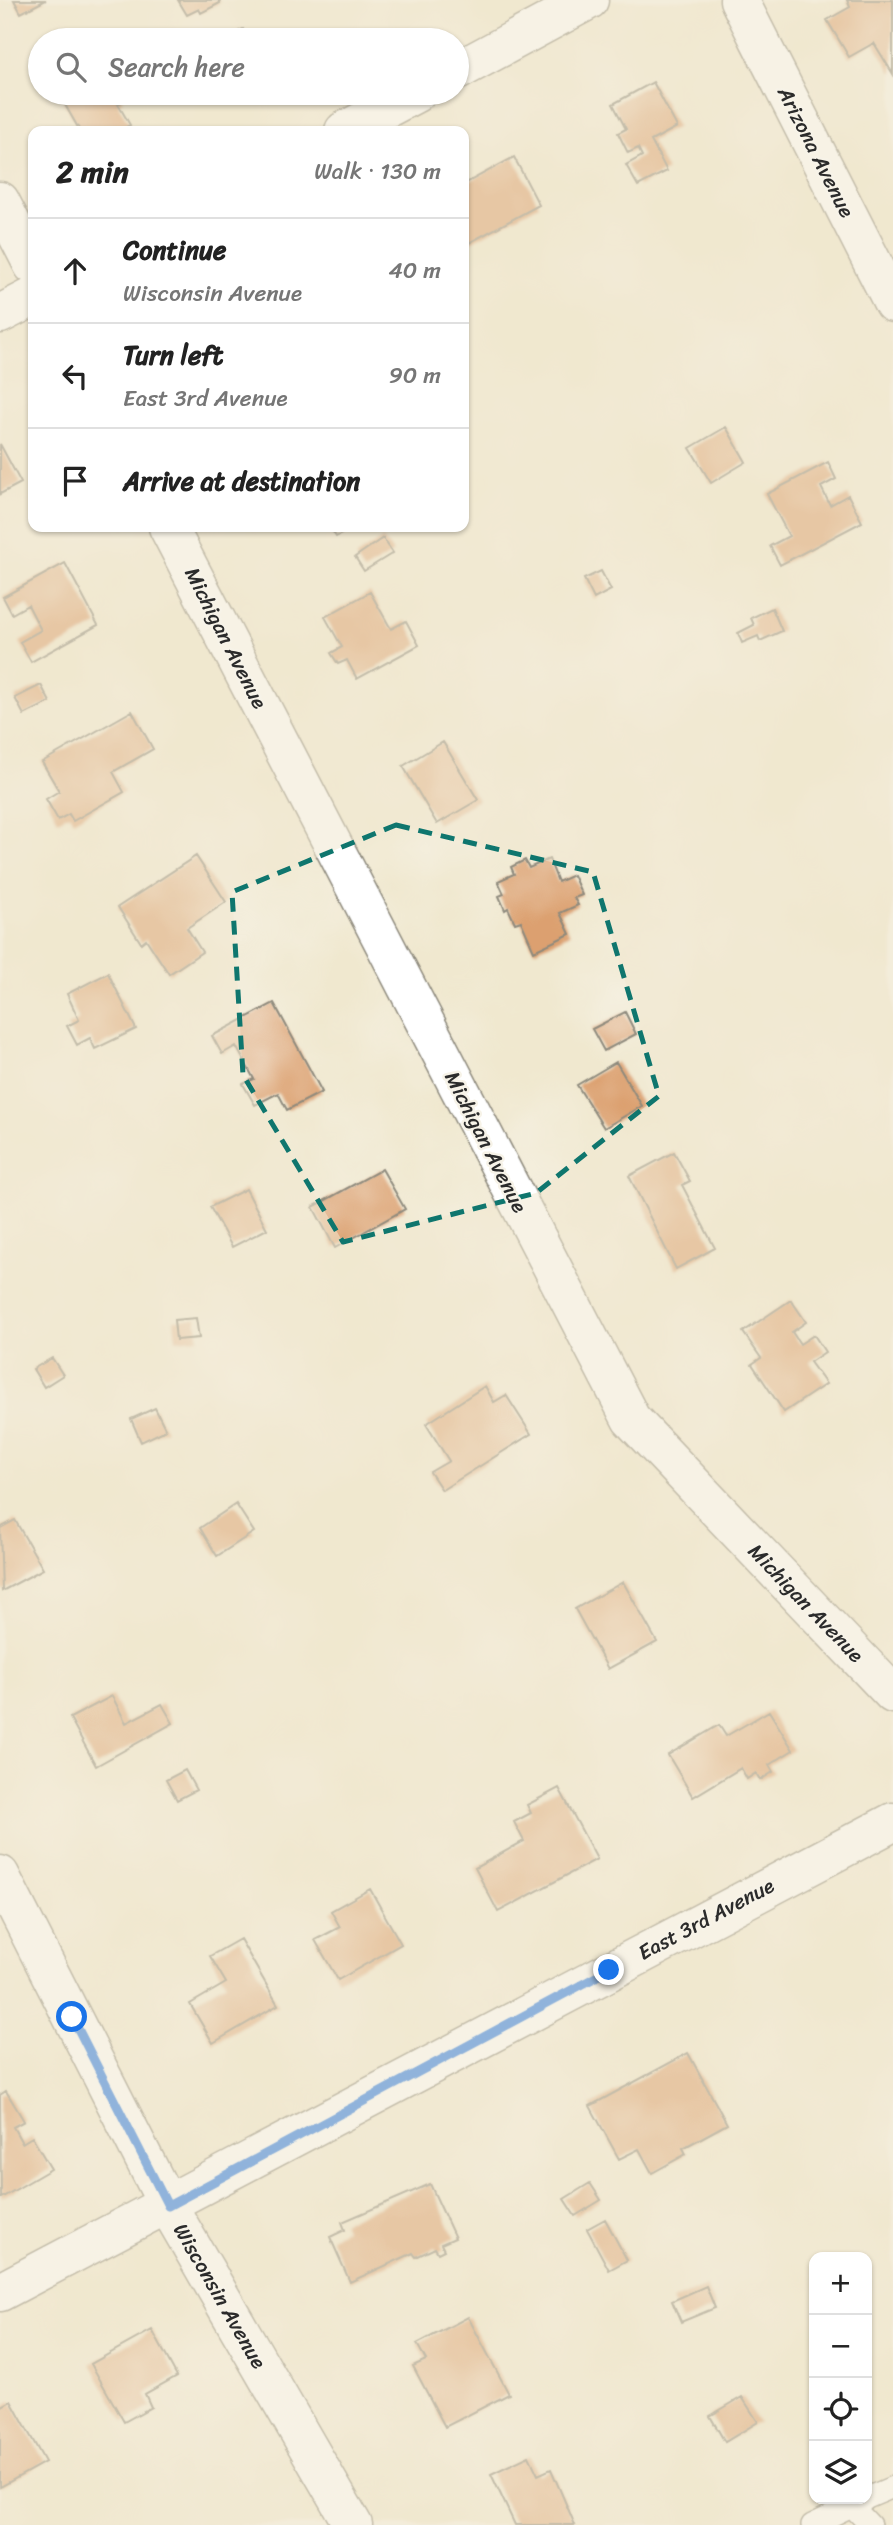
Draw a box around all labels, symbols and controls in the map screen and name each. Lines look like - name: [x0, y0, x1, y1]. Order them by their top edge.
- search box: [28, 28, 469, 105]
- text: Search here: [108, 44, 245, 90]
- icon: search: [52, 48, 90, 86]
- street label: Arizona Avenue: [766, 79, 865, 224]
- text: 2 min: [56, 145, 129, 199]
- text: Walk · 130 m: [314, 151, 441, 192]
- text: Continue: [123, 227, 226, 273]
- text: 40 m: [388, 250, 441, 291]
- icon: ahead: [56, 252, 94, 290]
- text: Wisconsin Avenue: [123, 273, 302, 314]
- text: Turn left: [123, 332, 223, 378]
- text: 90 m: [389, 355, 441, 396]
- icon: left: [56, 357, 94, 395]
- text: East 3rd Avenue: [123, 378, 288, 419]
- text: Arrive at destination: [123, 458, 360, 504]
- icon: arrive: [56, 462, 94, 500]
- street label: Michigan Avenue: [174, 560, 278, 716]
- street label: Michigan Avenue: [434, 1064, 538, 1220]
- street label: Michigan Avenue: [738, 1534, 874, 1672]
- street label: East 3rd Avenue: [631, 1867, 781, 1971]
- route end: [593, 1954, 624, 1985]
- route start: [56, 2001, 87, 2032]
- street label: Wisconsin Avenue: [163, 2216, 277, 2376]
- map controls: [809, 2252, 872, 2504]
- button: +: [809, 2252, 872, 2315]
- button: −: [809, 2315, 872, 2378]
- button: locate: [809, 2378, 872, 2441]
- button: layers: [809, 2441, 872, 2504]

